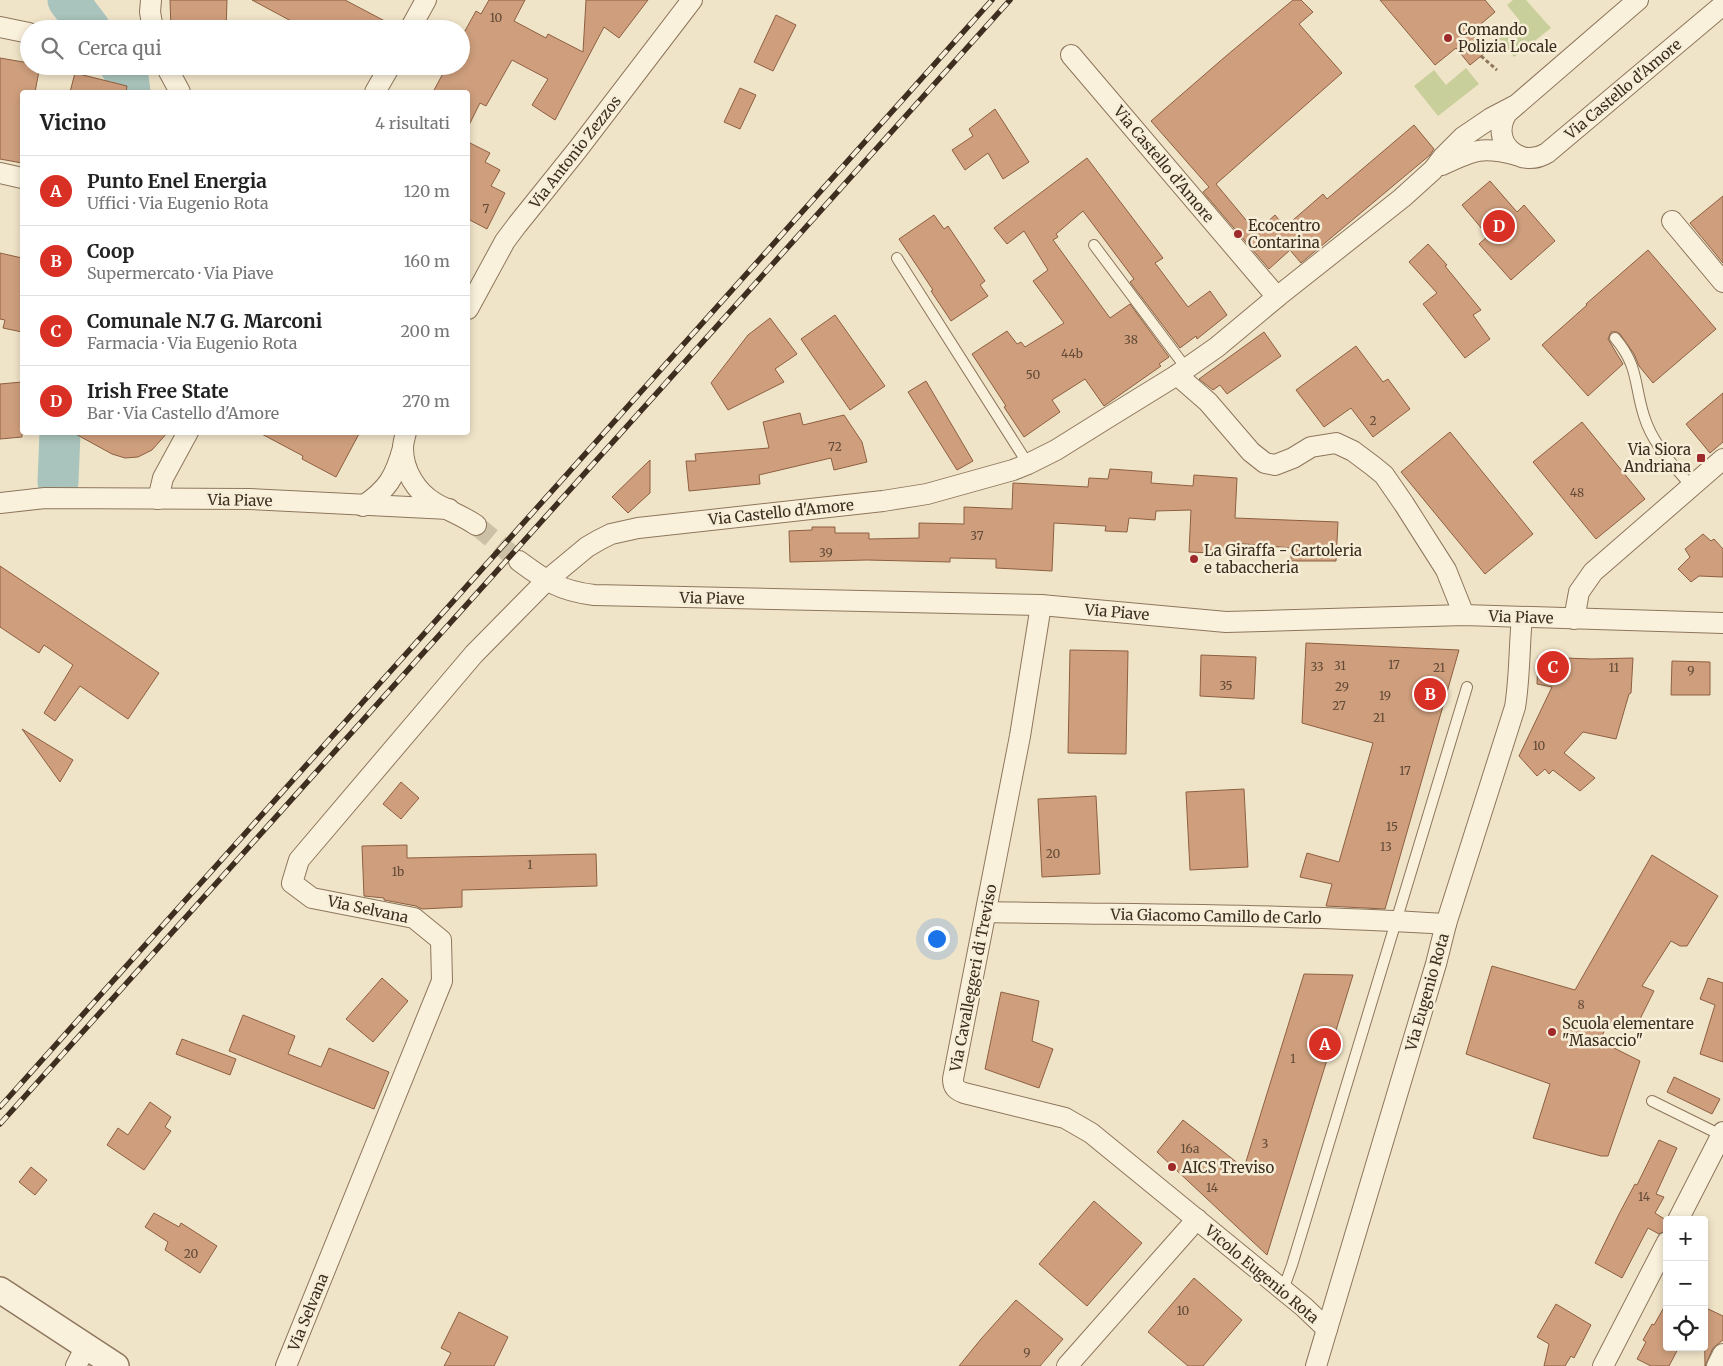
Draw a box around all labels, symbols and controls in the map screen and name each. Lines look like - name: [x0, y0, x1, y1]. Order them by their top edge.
- house number: 10: [490, 10, 503, 25]
- search box: [20, 20, 470, 75]
- place label: Comando Polizia Locale: [1458, 20, 1557, 56]
- marker: Comando Polizia Locale: [1442, 32, 1454, 44]
- icon: search: [38, 34, 66, 62]
- street label: Via Castello d'Amore: [1560, 35, 1685, 144]
- text: Cerca qui: [78, 36, 162, 60]
- street label: Via Antonio Zezzos: [524, 92, 625, 213]
- street label: Via Castello d'Amore: [1109, 101, 1218, 226]
- text: Vicino: [40, 109, 106, 136]
- text: 4 risultati: [375, 113, 450, 133]
- text: Punto Enel Energia: [87, 169, 267, 193]
- text: A: [50, 181, 62, 201]
- text: 120 m: [404, 181, 450, 201]
- text: Uffici · Via Eugenio Rota: [87, 193, 269, 213]
- house number: 7: [483, 201, 490, 216]
- pin: D: [1483, 207, 1515, 245]
- place label: Ecocentro Contarina: [1248, 216, 1320, 252]
- marker: Ecocentro Contarina: [1232, 228, 1244, 240]
- text: Coop: [87, 239, 134, 263]
- text: B: [50, 251, 62, 271]
- text: 160 m: [404, 251, 450, 271]
- text: Supermercato · Via Piave: [87, 263, 273, 283]
- text: Comunale N.7 G. Marconi: [87, 309, 322, 333]
- text: C: [51, 321, 61, 341]
- text: 200 m: [400, 321, 450, 341]
- house number: 38: [1124, 332, 1138, 347]
- text: Farmacia · Via Eugenio Rota: [87, 333, 297, 353]
- house number: 44b: [1061, 346, 1083, 361]
- house number: 50: [1026, 367, 1041, 382]
- text: Irish Free State: [87, 379, 229, 403]
- text: D: [50, 391, 62, 411]
- text: 270 m: [402, 391, 450, 411]
- text: Bar · Via Castello d'Amore: [87, 403, 279, 423]
- house number: 2: [1369, 413, 1377, 428]
- house number: 72: [828, 439, 842, 454]
- place label: Via Siora Andriana: [1623, 440, 1691, 476]
- marker: Via Siora Andriana: [1695, 452, 1707, 464]
- house number: 48: [1570, 485, 1584, 500]
- street label: Via Piave: [206, 490, 273, 510]
- street label: Via Castello d'Amore: [706, 495, 855, 529]
- house number: 37: [970, 528, 984, 543]
- place label: La Giraffa - Cartoleria e tabaccheria: [1204, 541, 1362, 577]
- house number: 39: [819, 545, 833, 560]
- marker: La Giraffa - Cartoleria e tabaccheria: [1188, 553, 1200, 565]
- street label: Via Piave: [678, 588, 745, 608]
- street label: Via Piave: [1083, 600, 1150, 624]
- street label: Via Piave: [1487, 606, 1554, 628]
- pin: C: [1537, 648, 1569, 686]
- house number: 17: [1388, 657, 1400, 672]
- house number: 31: [1334, 658, 1346, 673]
- house number: 33: [1310, 659, 1324, 674]
- house number: 21: [1433, 660, 1446, 675]
- house number: 11: [1609, 660, 1620, 675]
- house number: 9: [1687, 663, 1695, 678]
- pin: B: [1414, 675, 1446, 713]
- house number: 35: [1219, 678, 1233, 693]
- house number: 29: [1335, 679, 1349, 694]
- house number: 19: [1379, 688, 1391, 703]
- house number: 27: [1332, 698, 1346, 713]
- house number: 21: [1373, 710, 1386, 725]
- house number: 10: [1533, 738, 1546, 753]
- house number: 17: [1399, 763, 1411, 778]
- house number: 15: [1386, 819, 1398, 834]
- house number: 13: [1380, 839, 1392, 854]
- house number: 20: [1046, 846, 1061, 861]
- house number: 1: [527, 857, 533, 872]
- house number: 1b: [392, 864, 404, 879]
- street label: Via Cavalleggeri di Treviso: [945, 882, 1001, 1074]
- street label: Via Selvana: [325, 891, 410, 927]
- street label: Via Giacomo Camillo de Carlo: [1109, 905, 1322, 927]
- your location: [924, 926, 950, 952]
- street label: Via Eugenio Rota: [1401, 931, 1453, 1054]
- house number: 8: [1577, 997, 1585, 1012]
- place label: Scuola elementare "Masaccio": [1562, 1014, 1694, 1050]
- pin: A: [1309, 1025, 1341, 1063]
- marker: Scuola elementare "Masaccio": [1546, 1026, 1558, 1038]
- house number: 1: [1290, 1051, 1296, 1066]
- house number: 3: [1262, 1136, 1269, 1151]
- house number: 16a: [1181, 1141, 1200, 1156]
- place label: AICS Treviso: [1181, 1158, 1274, 1177]
- marker: AICS Treviso: [1166, 1161, 1178, 1173]
- house number: 14: [1206, 1180, 1219, 1195]
- house number: 14: [1638, 1189, 1651, 1204]
- map controls: [1663, 1216, 1708, 1351]
- button: +: [1663, 1216, 1708, 1261]
- street label: Vicolo Eugenio Rota: [1200, 1220, 1323, 1327]
- house number: 20: [184, 1246, 199, 1261]
- button: −: [1663, 1261, 1708, 1306]
- street label: Via Selvana: [283, 1270, 332, 1355]
- house number: 10: [1177, 1303, 1190, 1318]
- button: locate: [1663, 1306, 1708, 1351]
- house number: 9: [1023, 1345, 1031, 1360]

